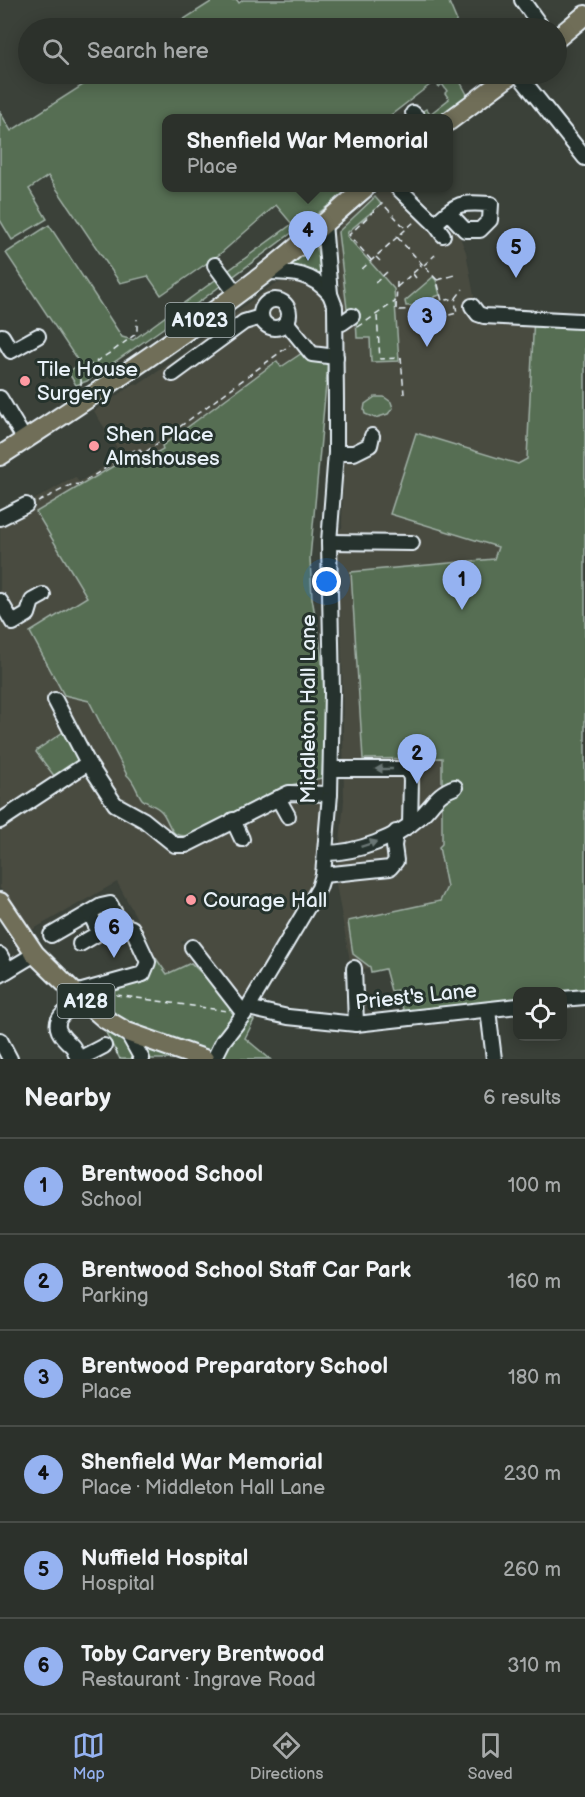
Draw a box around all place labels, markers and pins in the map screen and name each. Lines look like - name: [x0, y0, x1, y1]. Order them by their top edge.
- pin: 4: [288, 212, 328, 261]
- pin: 5: [496, 228, 536, 278]
- pin: 3: [408, 298, 446, 347]
- place label: Tile House Surgery: [37, 357, 138, 406]
- marker: Tile House Surgery: [18, 374, 32, 388]
- place label: Shen Place Almshouses: [106, 422, 220, 471]
- marker: Shen Place Almshouses: [87, 439, 101, 453]
- pin: 1: [442, 560, 482, 610]
- pin: 2: [398, 734, 436, 784]
- place label: Courage Hall: [203, 888, 327, 913]
- marker: Courage Hall: [184, 893, 198, 907]
- pin: 6: [94, 908, 134, 958]

